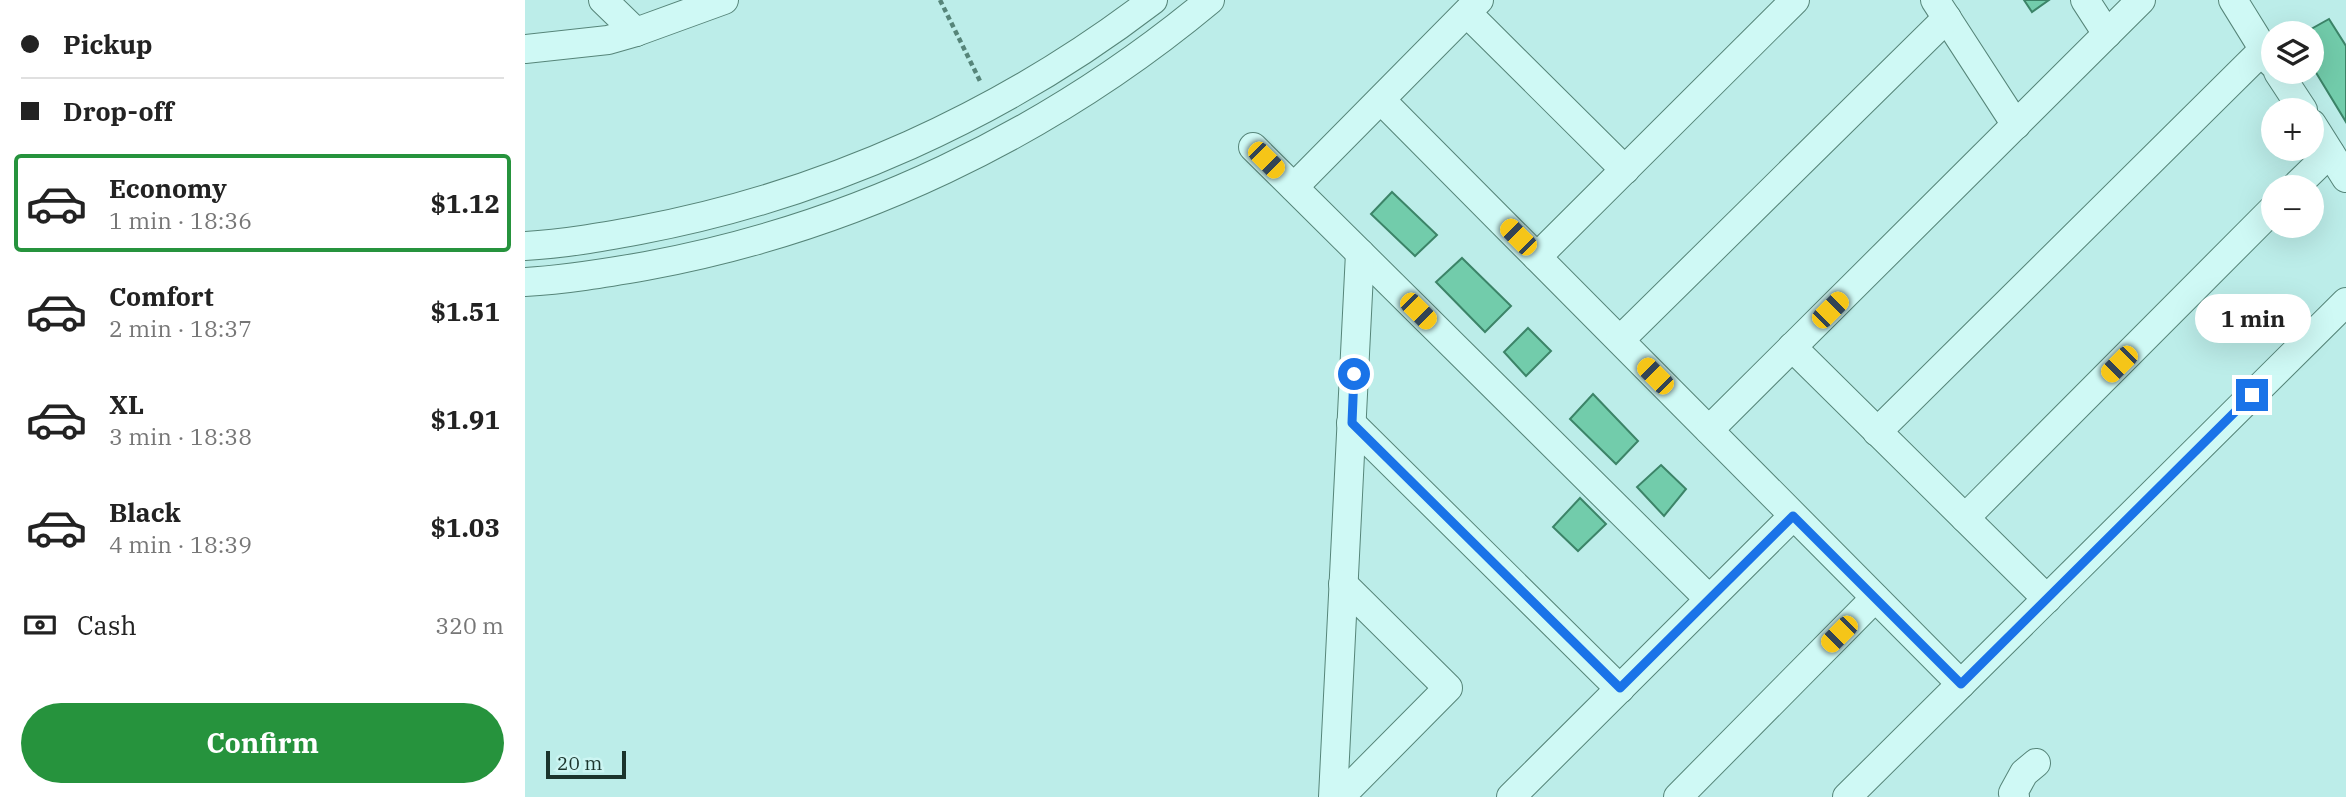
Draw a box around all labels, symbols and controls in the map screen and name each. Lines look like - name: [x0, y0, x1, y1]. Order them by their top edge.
- map controls: [2261, 21, 2324, 238]
- button: layers: [2261, 21, 2324, 84]
- text: Pickup: [63, 27, 153, 61]
- text: Drop-off: [63, 94, 174, 128]
- button: +: [2261, 98, 2324, 161]
- car: [1244, 138, 1289, 182]
- text: Economy: [109, 171, 227, 205]
- icon: car: [25, 172, 88, 235]
- button: −: [2261, 175, 2324, 238]
- text: $1.12: [430, 186, 500, 220]
- text: 1 min · 18:36: [109, 205, 252, 235]
- car: [1496, 215, 1541, 259]
- text: Comfort: [109, 279, 214, 313]
- icon: car: [25, 280, 88, 343]
- car: [1808, 288, 1853, 332]
- car: [1396, 289, 1441, 333]
- text: $1.51: [430, 294, 500, 328]
- callout: 1 min: [2194, 294, 2310, 342]
- text: 1 min: [2221, 303, 2285, 333]
- text: 2 min · 18:37: [109, 313, 252, 343]
- car: [2097, 342, 2142, 386]
- car: [1633, 354, 1678, 398]
- route start: [1338, 358, 1370, 390]
- route end: [2236, 379, 2268, 411]
- text: XL: [109, 387, 144, 421]
- icon: car: [25, 388, 88, 451]
- text: $1.91: [430, 402, 500, 436]
- text: 3 min · 18:38: [109, 421, 252, 451]
- text: Black: [109, 495, 181, 529]
- icon: car: [25, 496, 88, 559]
- text: $1.03: [430, 510, 500, 544]
- text: 4 min · 18:39: [109, 529, 252, 559]
- icon: cash: [21, 606, 59, 644]
- text: Cash: [77, 608, 137, 642]
- text: 320 m: [435, 610, 504, 640]
- car: [1817, 612, 1862, 656]
- button: Confirm: [21, 703, 504, 783]
- scale bar: [546, 748, 627, 780]
- text: 20 m: [557, 751, 602, 775]

